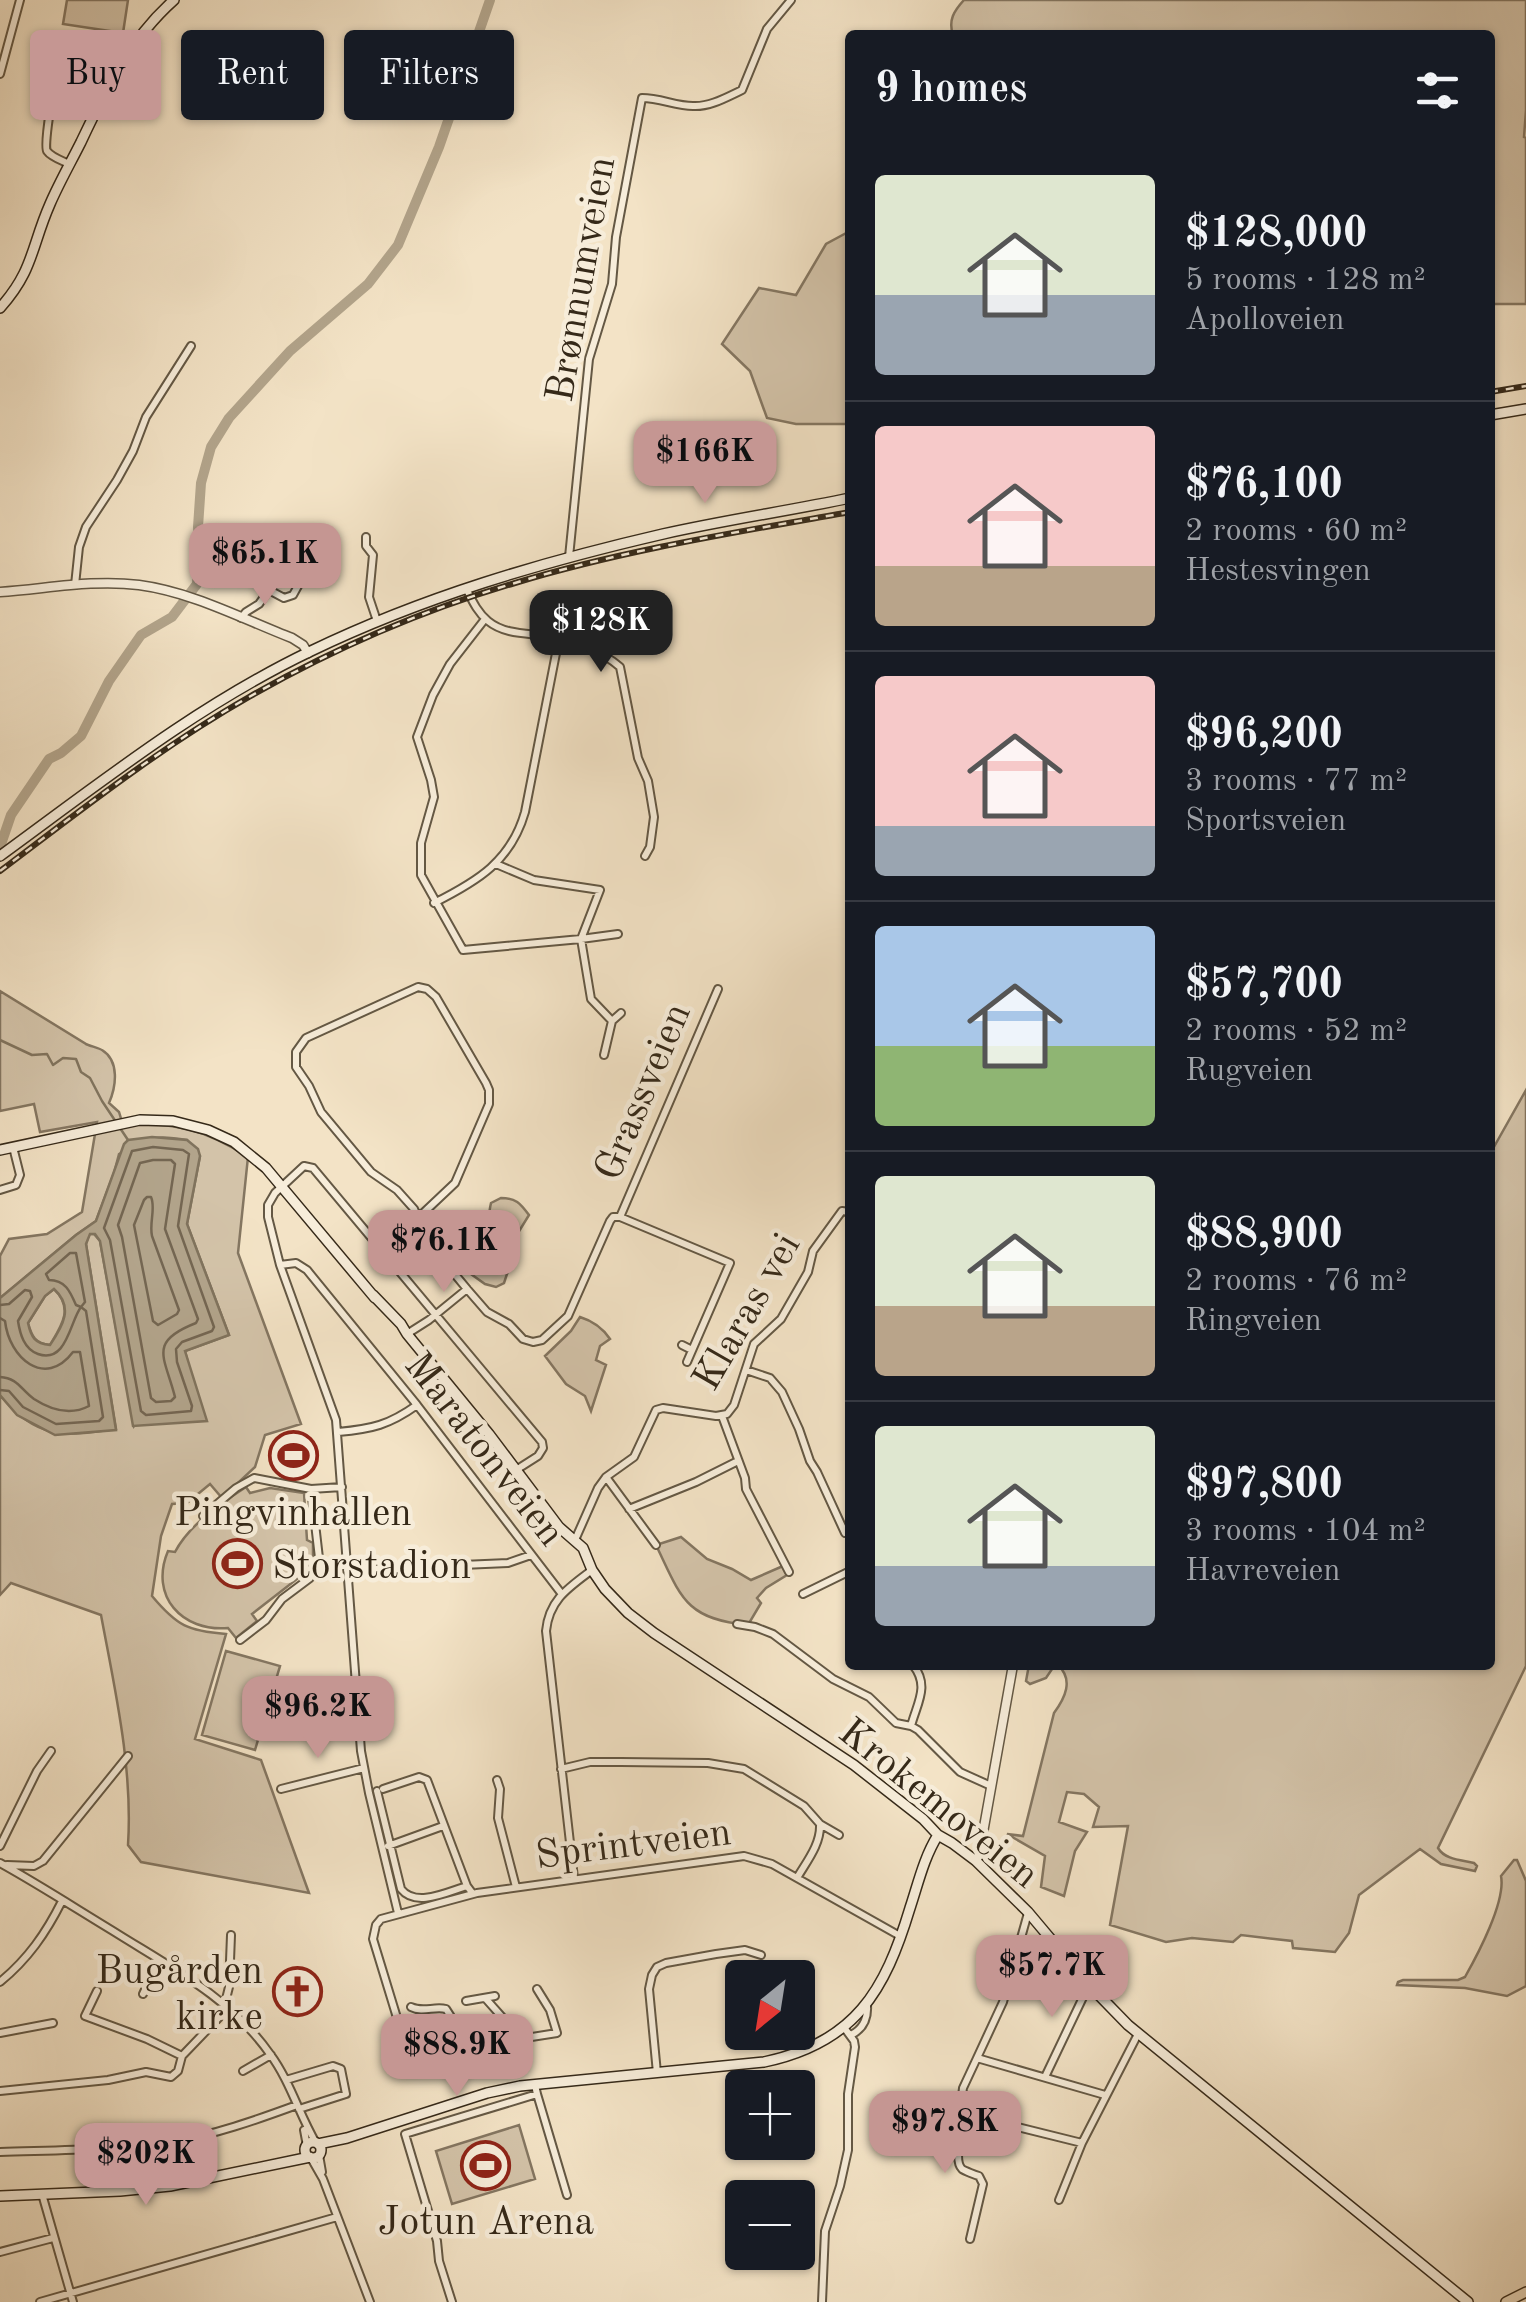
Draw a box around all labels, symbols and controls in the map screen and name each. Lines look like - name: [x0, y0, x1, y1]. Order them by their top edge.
- chip: Buy: [30, 30, 161, 120]
- chip: Rent: [181, 30, 324, 120]
- chip: Filters: [344, 30, 514, 120]
- icon: filters: [1410, 63, 1465, 118]
- text: 9 homes: [875, 69, 1027, 111]
- street label: Brønnumveien: [542, 154, 624, 406]
- text: $128,000: [1185, 214, 1367, 256]
- icon: home: [955, 215, 1075, 335]
- text: 5 rooms · 128 m²: [1185, 265, 1426, 297]
- text: Apolloveien: [1185, 305, 1345, 337]
- pin: $166K: [635, 421, 775, 506]
- text: $166K: [656, 437, 754, 469]
- text: $76,100: [1185, 465, 1343, 507]
- icon: home: [955, 466, 1075, 586]
- text: 2 rooms · 60 m²: [1185, 516, 1407, 548]
- pin: $65.1K: [184, 523, 346, 608]
- text: $65.1K: [211, 539, 319, 571]
- text: Hestesvingen: [1185, 556, 1371, 588]
- pin: $128K: [531, 590, 671, 675]
- text: $128K: [552, 606, 650, 638]
- text: $96,200: [1185, 715, 1343, 757]
- icon: home: [955, 716, 1075, 836]
- text: 3 rooms · 77 m²: [1185, 766, 1407, 798]
- text: Sportsveien: [1185, 806, 1346, 838]
- text: $57,700: [1185, 965, 1343, 1007]
- icon: home: [955, 966, 1075, 1086]
- street label: Grassveien: [590, 998, 700, 1187]
- text: 2 rooms · 52 m²: [1185, 1016, 1407, 1048]
- text: Rugveien: [1185, 1056, 1313, 1088]
- pin: $76.1K: [363, 1210, 525, 1295]
- text: $88,900: [1185, 1215, 1343, 1257]
- icon: home: [955, 1216, 1075, 1336]
- text: $76.1K: [390, 1226, 498, 1258]
- street label: Klaras vei: [688, 1228, 809, 1398]
- text: 2 rooms · 76 m²: [1185, 1266, 1407, 1298]
- text: Ringveien: [1185, 1306, 1322, 1338]
- street label: Maratonveien: [395, 1346, 570, 1555]
- sports icon: Pingvinhallen: [267, 1430, 319, 1482]
- text: $97,800: [1185, 1465, 1343, 1507]
- icon: home: [955, 1466, 1075, 1586]
- place label: Pingvinhallen: [174, 1495, 412, 1535]
- text: 3 rooms · 104 m²: [1185, 1516, 1426, 1548]
- sports icon: Storstadion: [211, 1538, 263, 1590]
- place label: Storstadion: [272, 1548, 471, 1588]
- text: Havreveien: [1185, 1556, 1341, 1588]
- pin: $96.2K: [237, 1676, 399, 1761]
- text: $96.2K: [264, 1692, 372, 1724]
- street label: Krokemoveien: [830, 1713, 1045, 1897]
- street label: Sprintveien: [533, 1814, 734, 1878]
- pin: $57.7K: [971, 1935, 1133, 2020]
- text: $57.7K: [998, 1951, 1106, 1983]
- place label: Bugården kirke: [95, 1953, 263, 2039]
- north arrow: [725, 1960, 815, 2050]
- map controls: [725, 1960, 815, 2270]
- church icon: Bugården kirke: [272, 1966, 324, 2018]
- pin: $88.9K: [376, 2014, 538, 2099]
- text: $88.9K: [403, 2030, 511, 2062]
- button: +: [725, 2070, 815, 2160]
- pin: $97.8K: [864, 2091, 1026, 2176]
- text: $97.8K: [891, 2107, 999, 2139]
- pin: $202K: [76, 2123, 216, 2208]
- text: $202K: [97, 2139, 195, 2171]
- sports icon: Jotun Arena: [460, 2139, 512, 2191]
- button: −: [725, 2180, 815, 2270]
- place label: Jotun Arena: [378, 2204, 594, 2244]

